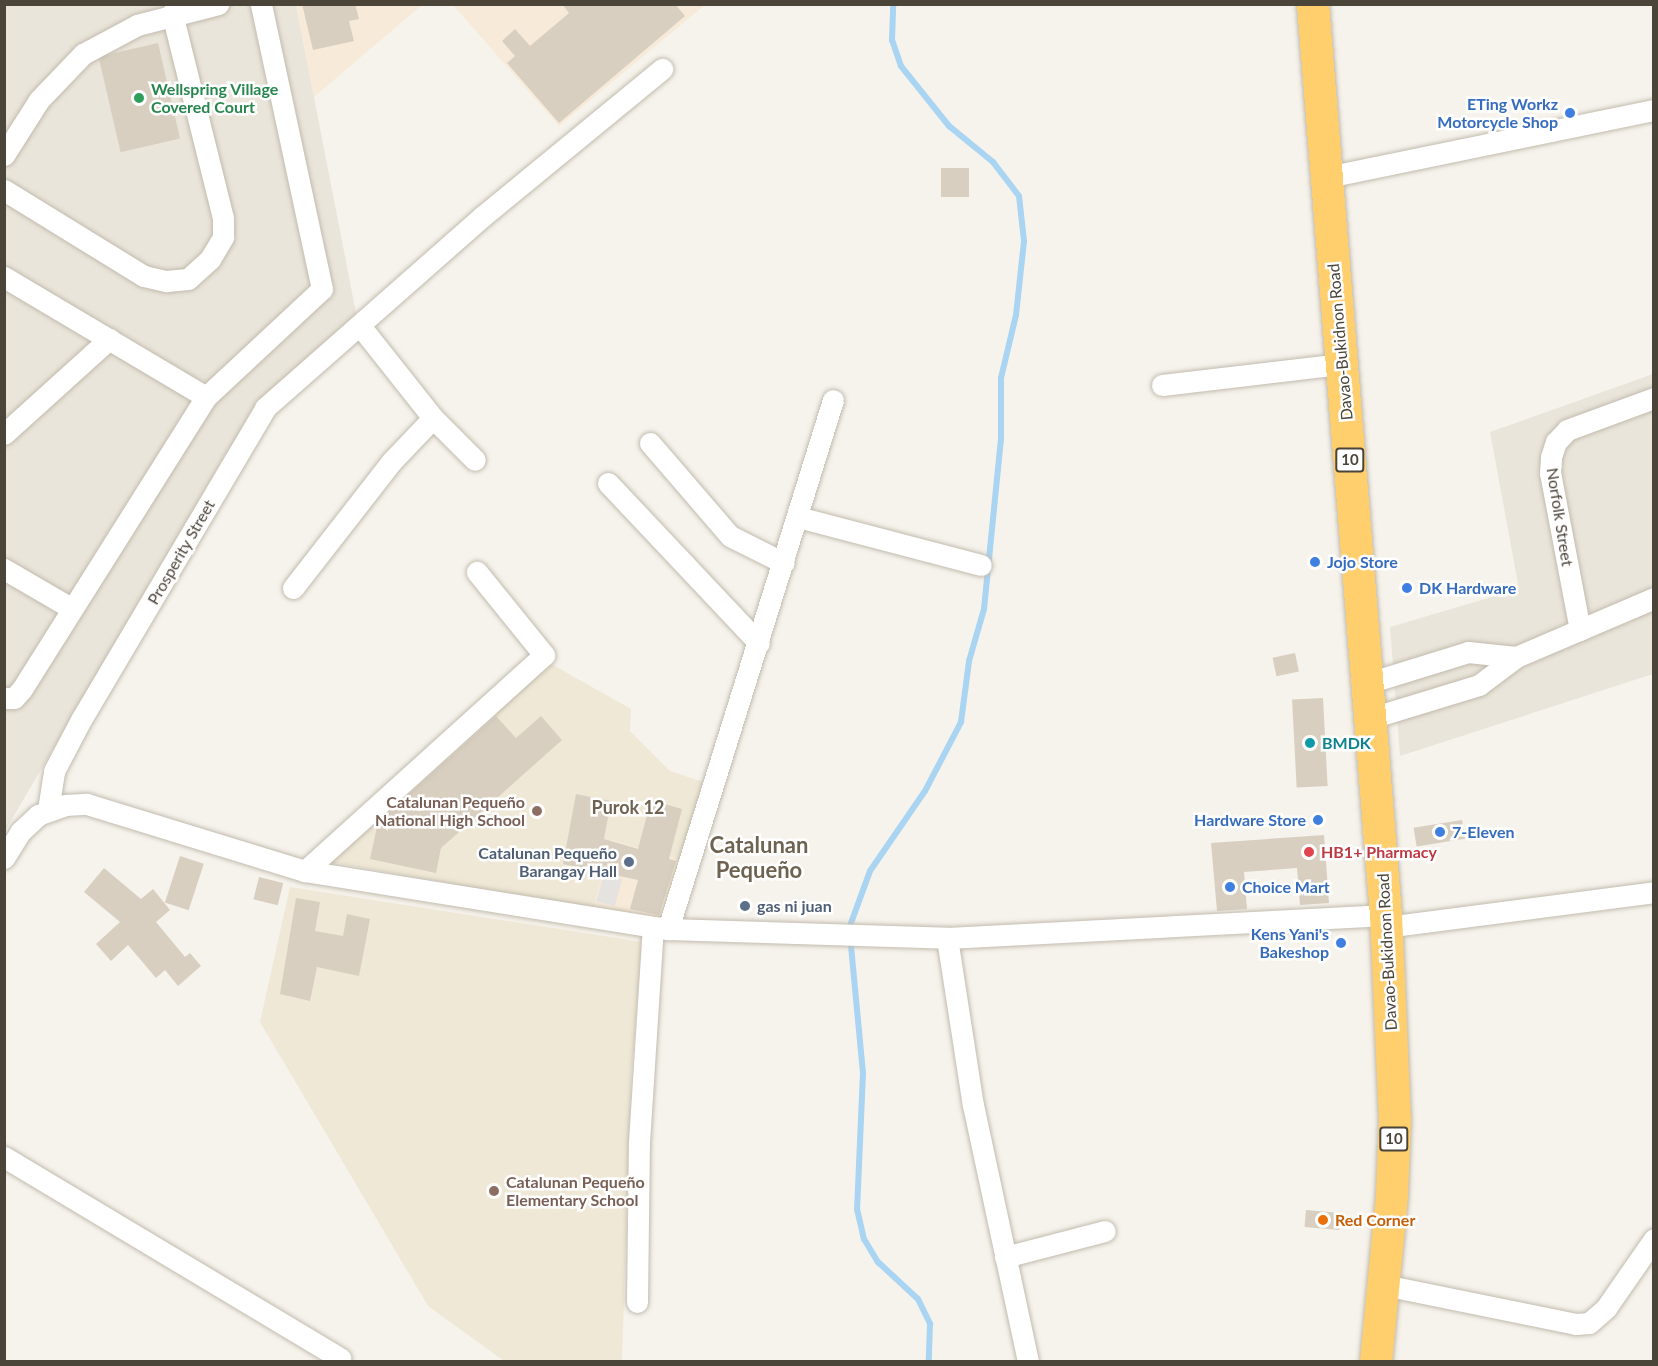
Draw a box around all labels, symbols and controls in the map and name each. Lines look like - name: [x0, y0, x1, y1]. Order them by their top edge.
- place label: Wellspring Village Covered Court: [151, 79, 279, 117]
- marker: Wellspring Village Covered Court: [132, 91, 146, 105]
- place label: ETing Workz Motorcycle Shop: [1437, 94, 1558, 132]
- marker: ETing Workz Motorcycle Shop: [1563, 106, 1577, 120]
- street label: Davao-Bukidnon Road: [1324, 263, 1356, 421]
- road number: 10: [1335, 448, 1365, 472]
- street label: Norfolk Street: [1543, 466, 1577, 568]
- street label: Prosperity Street: [143, 496, 219, 608]
- place label: Jojo Store: [1327, 552, 1398, 572]
- marker: Jojo Store: [1308, 555, 1322, 569]
- place label: DK Hardware: [1419, 578, 1516, 598]
- marker: DK Hardware: [1400, 581, 1414, 595]
- place label: BMDK: [1322, 733, 1371, 753]
- marker: BMDK: [1303, 736, 1317, 750]
- place label: Catalunan Pequeño National High School: [375, 792, 525, 830]
- district label: Purok 12: [592, 796, 664, 818]
- marker: Catalunan Pequeño National High School: [530, 804, 544, 818]
- place label: Hardware Store: [1194, 810, 1306, 830]
- marker: Hardware Store: [1311, 813, 1325, 827]
- place label: 7-Eleven: [1452, 822, 1514, 842]
- marker: 7-Eleven: [1433, 825, 1447, 839]
- district label: Catalunan Pequeño: [710, 831, 808, 882]
- place label: HB1+ Pharmacy: [1321, 842, 1437, 862]
- place label: Catalunan Pequeño Barangay Hall: [478, 843, 617, 881]
- marker: HB1+ Pharmacy: [1302, 845, 1316, 859]
- marker: Catalunan Pequeño Barangay Hall: [622, 855, 636, 869]
- street label: Davao-Bukidnon Road: [1373, 873, 1401, 1031]
- place label: Choice Mart: [1242, 877, 1330, 897]
- marker: Choice Mart: [1223, 880, 1237, 894]
- place label: gas ni juan: [757, 896, 832, 916]
- marker: gas ni juan: [738, 899, 752, 913]
- place label: Kens Yani's Bakeshop: [1250, 924, 1329, 962]
- marker: Kens Yani's Bakeshop: [1334, 936, 1348, 950]
- road number: 10: [1379, 1127, 1409, 1151]
- place label: Catalunan Pequeño Elementary School: [506, 1172, 645, 1210]
- marker: Catalunan Pequeño Elementary School: [487, 1184, 501, 1198]
- place label: Red Corner: [1335, 1210, 1415, 1230]
- marker: Red Corner: [1316, 1213, 1330, 1227]

